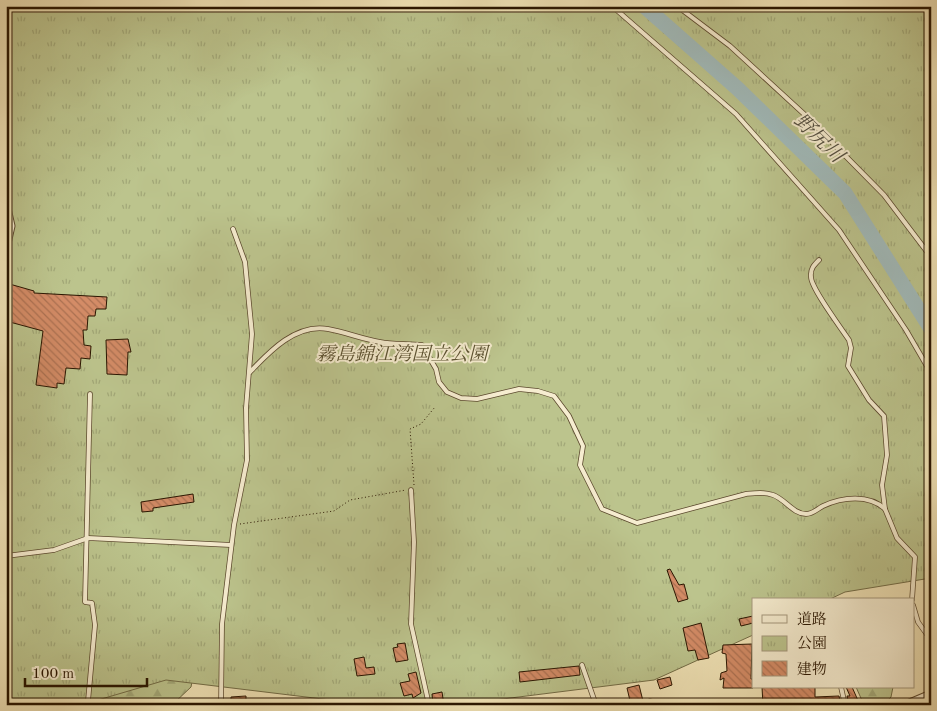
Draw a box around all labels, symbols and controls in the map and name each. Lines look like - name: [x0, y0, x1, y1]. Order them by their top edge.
- water label: 野尻川: [789, 110, 849, 168]
- park label: 霧島錦江湾国立公園: [316, 344, 490, 365]
- legend: [752, 598, 914, 688]
- text: 道路: [797, 611, 827, 628]
- text: 公園: [797, 635, 827, 652]
- scale bar: [25, 656, 148, 688]
- text: 建物: [797, 661, 827, 678]
- text: 100 m: [32, 667, 74, 682]

